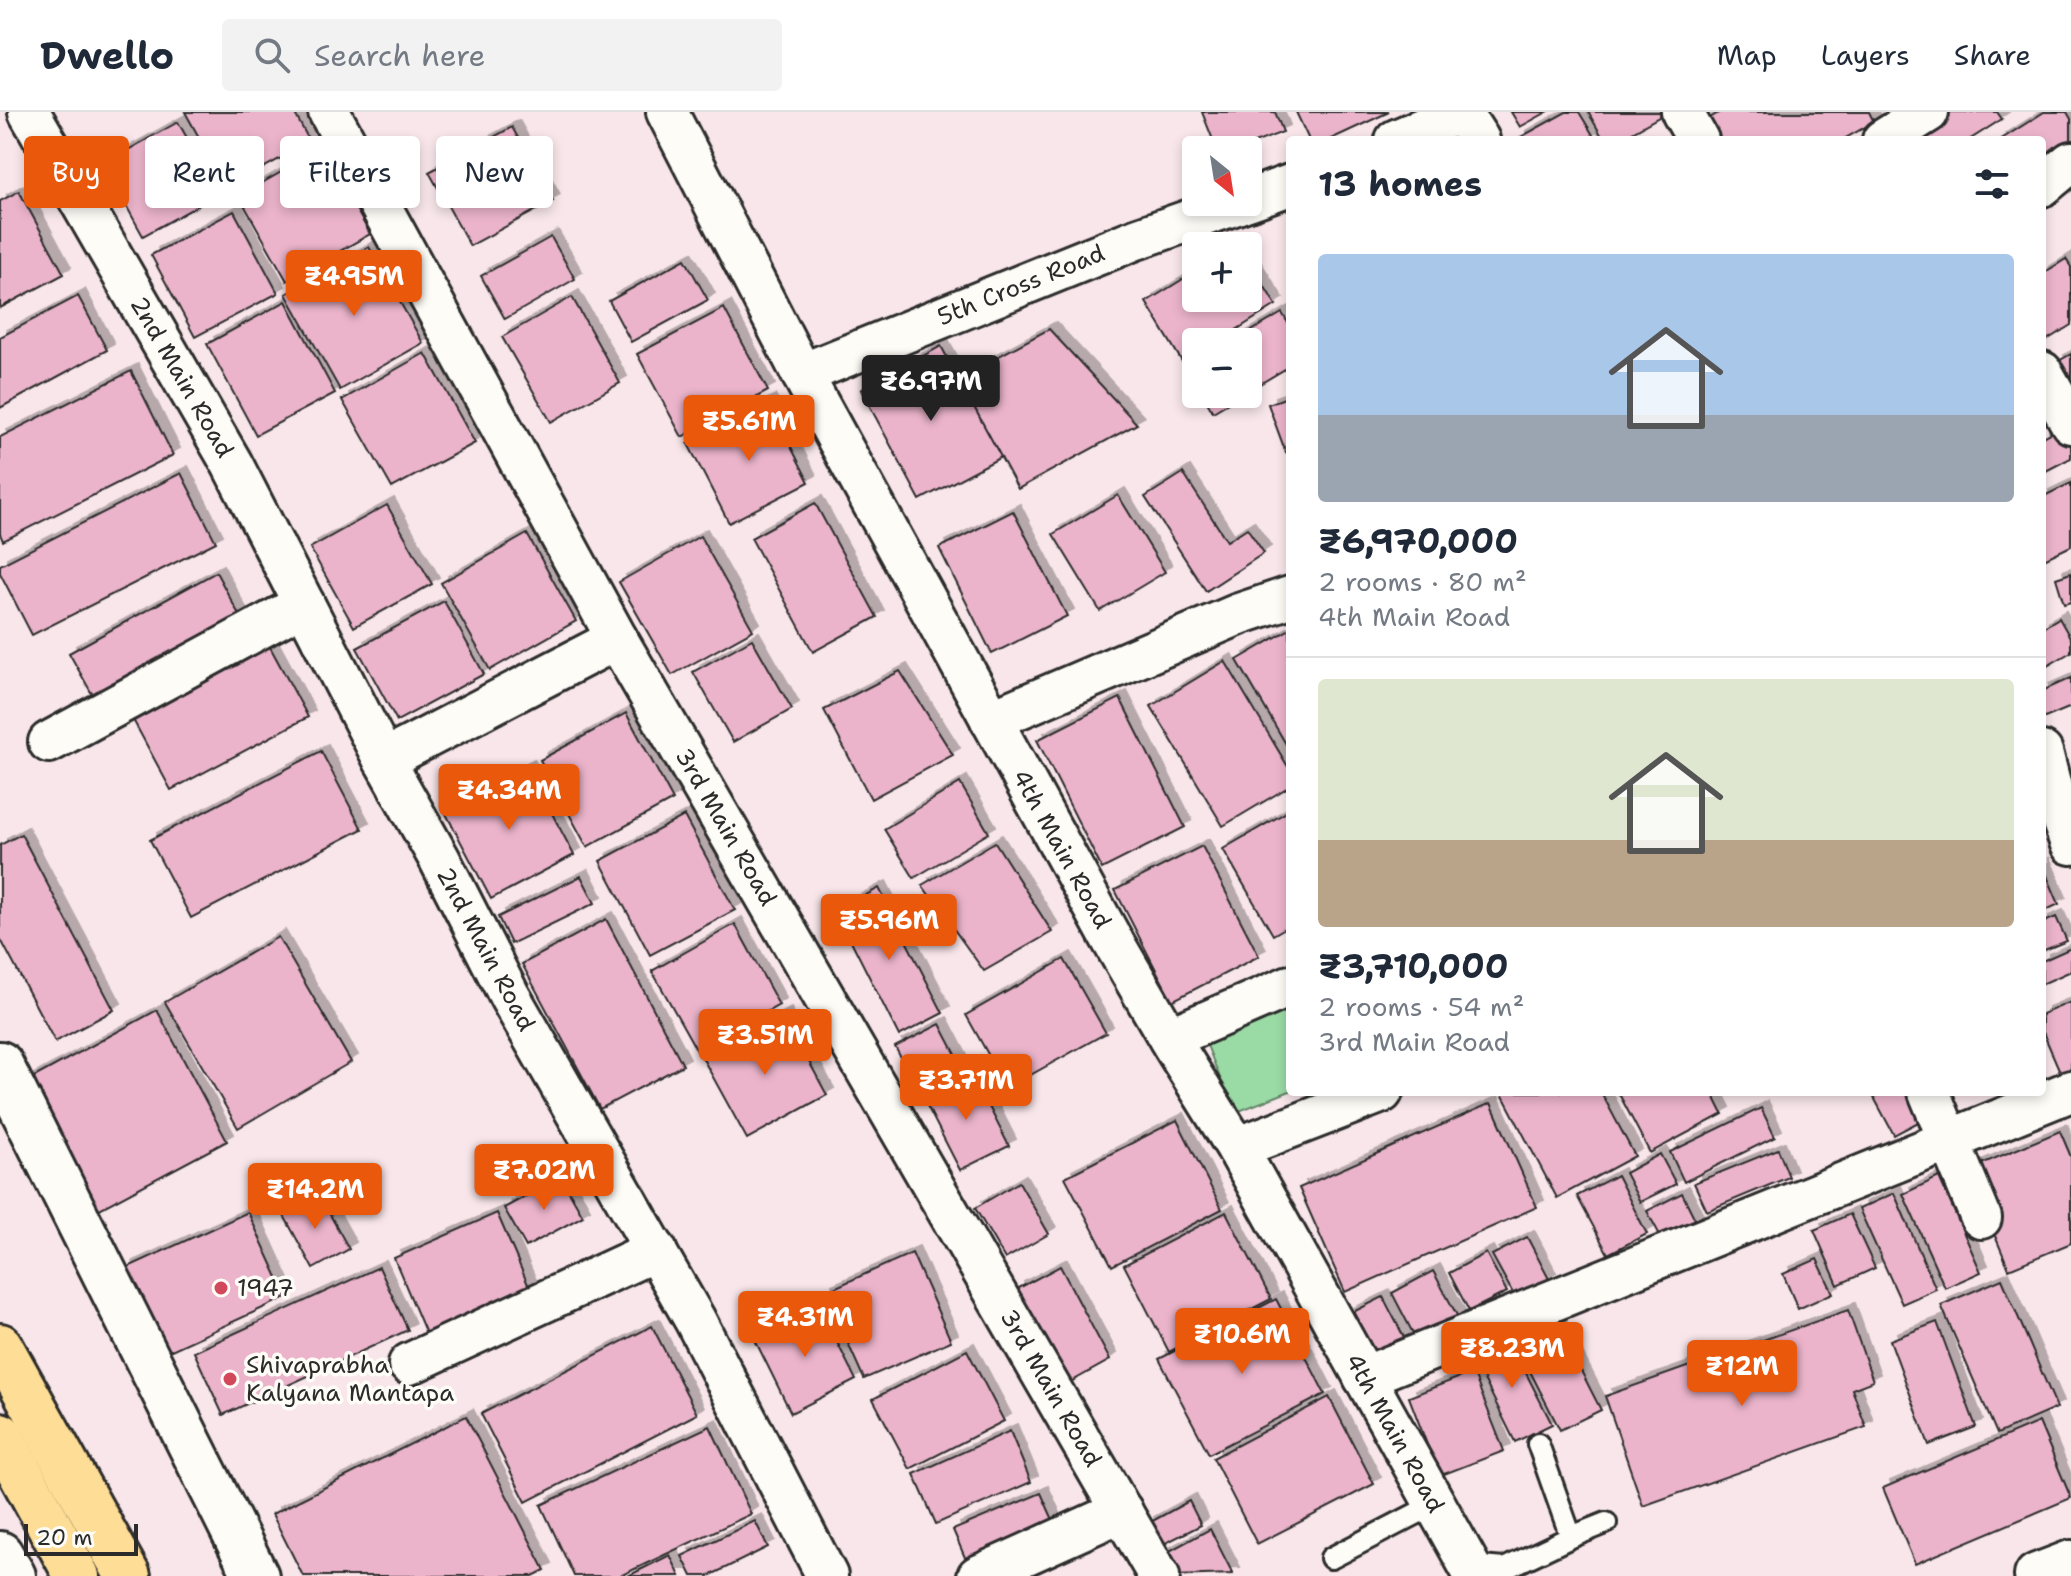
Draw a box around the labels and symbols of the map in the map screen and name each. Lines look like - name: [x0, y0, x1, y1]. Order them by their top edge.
- north arrow: [1182, 136, 1262, 216]
- street label: 5th Cross Road: [933, 237, 1109, 333]
- pin: ₹4.95M: [289, 250, 419, 318]
- street label: 2nd Main Road: [123, 290, 241, 464]
- pin: ₹6.97M: [866, 355, 996, 423]
- pin: ₹5.61M: [684, 395, 814, 463]
- street label: 3rd Main Road: [668, 742, 784, 912]
- pin: ₹4.34M: [444, 764, 574, 832]
- street label: 4th Main Road: [1005, 764, 1119, 934]
- street label: 2nd Main Road: [429, 861, 543, 1037]
- pin: ₹5.96M: [824, 894, 954, 962]
- pin: ₹3.51M: [700, 1009, 830, 1077]
- pin: ₹3.71M: [901, 1054, 1031, 1122]
- pin: ₹7.02M: [479, 1144, 609, 1212]
- pin: ₹14.2M: [250, 1163, 380, 1231]
- place label: 1947: [237, 1272, 294, 1304]
- marker: 1947: [212, 1279, 230, 1297]
- pin: ₹4.31M: [740, 1291, 870, 1359]
- street label: 3rd Main Road: [993, 1303, 1109, 1473]
- pin: ₹10.6M: [1177, 1308, 1307, 1376]
- pin: ₹8.23M: [1447, 1322, 1577, 1390]
- pin: ₹12M: [1695, 1340, 1789, 1408]
- street label: 4th Main Road: [1338, 1348, 1452, 1518]
- place label: Shivaprabha Kalyana Mantapa: [246, 1349, 454, 1409]
- marker: Shivaprabha Kalyana Mantapa: [221, 1370, 239, 1388]
- scale bar: [24, 1520, 138, 1556]

